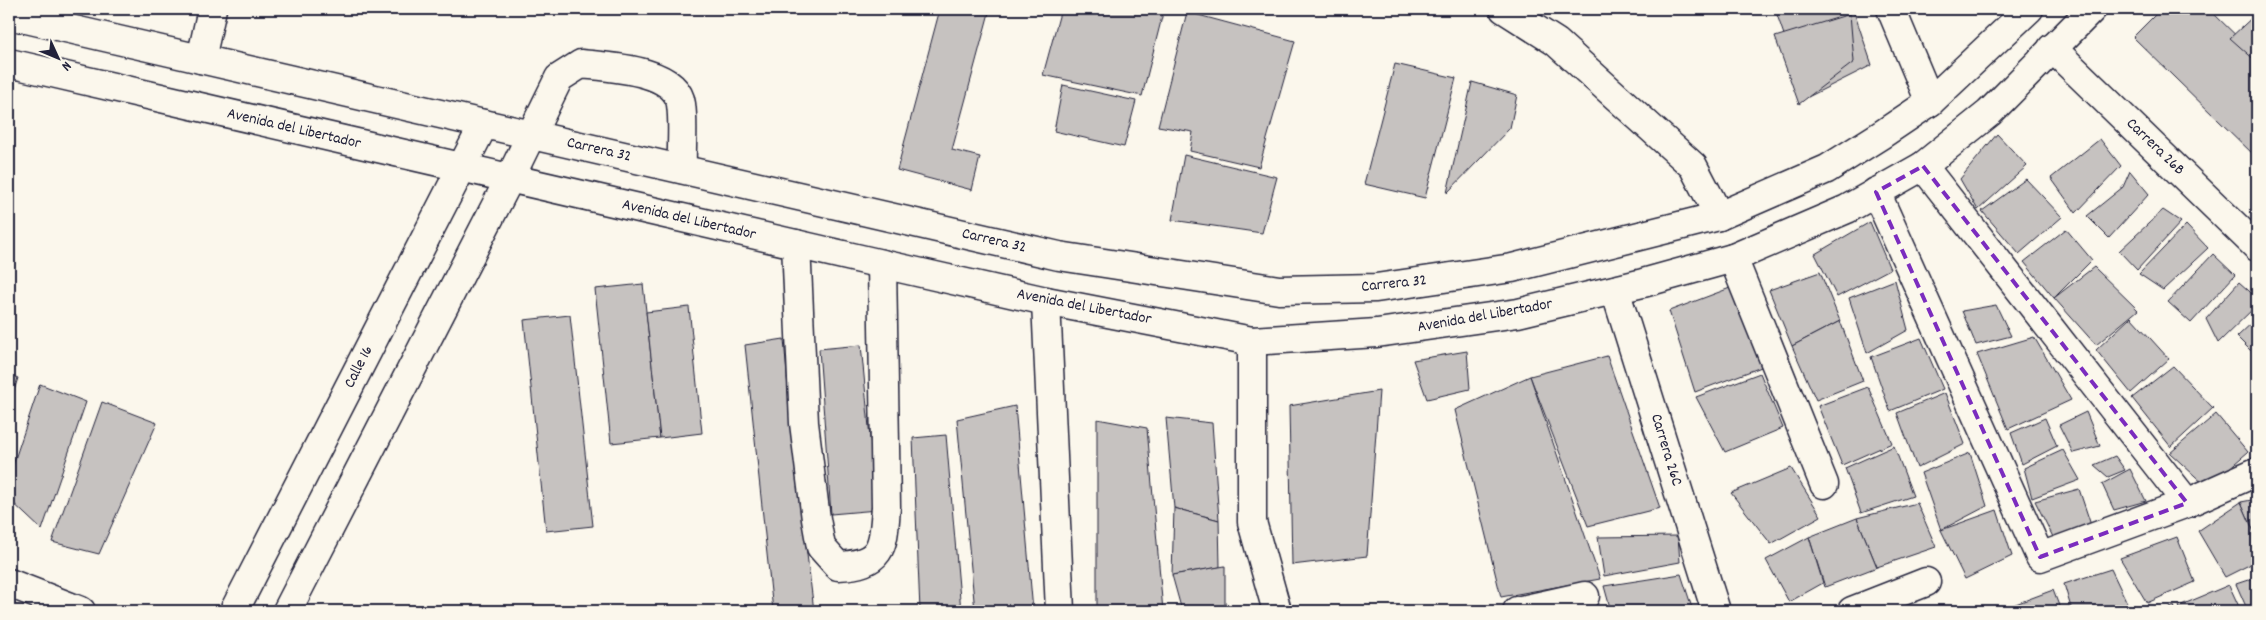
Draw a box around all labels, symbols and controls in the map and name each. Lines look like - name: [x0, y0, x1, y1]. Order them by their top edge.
- north arrow: [32, 32, 82, 82]
- text: N: [56, 56, 76, 75]
- street label: Avenida del Libertador: [225, 102, 363, 156]
- street label: Carrera 26B: [2120, 113, 2190, 181]
- street label: Carrera 32: [564, 131, 634, 169]
- street label: Avenida del Libertador: [620, 193, 758, 247]
- street label: Carrera 32: [959, 222, 1029, 260]
- street label: Carrera 32: [1360, 269, 1428, 299]
- street label: Avenida del Libertador: [1015, 283, 1153, 331]
- street label: Avenida del Libertador: [1416, 293, 1554, 339]
- street label: Calle 16: [339, 342, 380, 392]
- street label: Carrera 26C: [1644, 411, 1688, 489]

